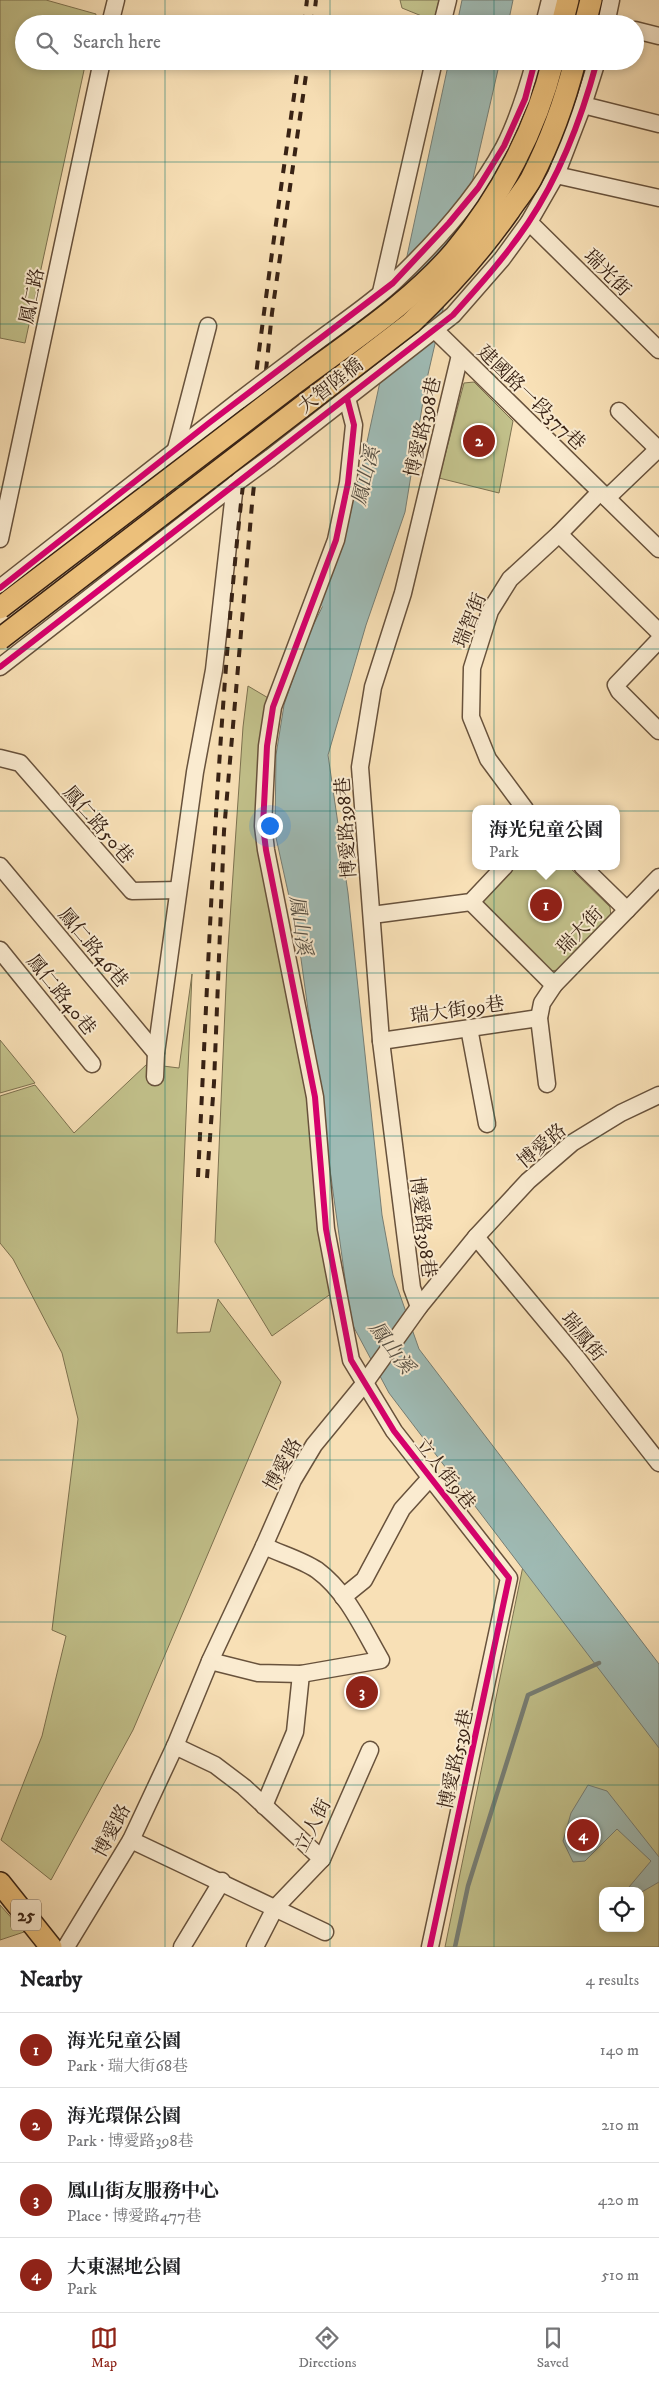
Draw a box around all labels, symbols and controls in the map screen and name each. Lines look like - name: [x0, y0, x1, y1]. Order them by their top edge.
- search box: [15, 15, 644, 70]
- icon: search: [33, 29, 61, 57]
- text: Search here: [73, 31, 161, 54]
- street label: 瑞光街: [579, 245, 635, 301]
- street label: 鳳仁路: [15, 266, 50, 327]
- street label: 建國路一段377巷: [472, 341, 590, 455]
- street label: 大智陸橋: [294, 354, 368, 419]
- street label: 博愛路398巷: [401, 375, 446, 480]
- pin: 2: [463, 422, 495, 460]
- water label: 鳳山溪: [347, 442, 386, 508]
- street label: 瑞智街: [449, 590, 492, 651]
- street label: 博愛路398巷: [331, 776, 362, 880]
- street label: 鳳仁路50巷: [58, 781, 138, 869]
- popup: [472, 805, 620, 870]
- your location: [257, 813, 283, 839]
- text: 海光兒童公園: [489, 819, 603, 842]
- text: Park: [489, 842, 519, 862]
- pin: 1: [530, 886, 562, 924]
- water label: 鳳山溪: [283, 894, 316, 959]
- street label: 鳳仁路46巷: [53, 903, 133, 992]
- street label: 瑞大街: [552, 903, 608, 960]
- street label: 鳳仁路40巷: [21, 950, 100, 1040]
- street label: 瑞大街99巷: [409, 992, 506, 1028]
- street label: 博愛路: [513, 1119, 571, 1173]
- street label: 博愛路398巷: [405, 1175, 440, 1279]
- street label: 瑞鳳街: [556, 1308, 610, 1366]
- water label: 鳳山溪: [363, 1316, 420, 1381]
- street label: 立人街9巷: [409, 1433, 480, 1515]
- street label: 博愛路: [259, 1434, 307, 1495]
- pin: 3: [346, 1673, 378, 1711]
- street label: 博愛路539巷: [435, 1707, 478, 1812]
- street label: 立人街: [290, 1795, 337, 1856]
- street label: 博愛路: [89, 1800, 136, 1861]
- pin: 4: [567, 1816, 599, 1854]
- map controls: [599, 1887, 644, 1932]
- button: locate: [599, 1887, 644, 1932]
- road number: 25: [11, 1900, 41, 1930]
- text: Nearby: [20, 1967, 82, 1993]
- text: 4 results: [586, 1970, 639, 1990]
- text: 海光兒童公園: [67, 2030, 181, 2053]
- text: 1: [33, 2040, 39, 2060]
- text: 140 m: [600, 2040, 639, 2060]
- text: Park · 瑞大街68巷: [67, 2056, 188, 2076]
- text: 海光環保公園: [67, 2105, 181, 2128]
- text: 2: [32, 2115, 40, 2135]
- text: 210 m: [601, 2115, 639, 2135]
- text: Park · 博愛路398巷: [67, 2131, 194, 2151]
- text: 鳳山街友服務中心: [67, 2180, 219, 2203]
- text: 3: [33, 2190, 39, 2210]
- text: 420 m: [598, 2190, 639, 2210]
- text: Place · 博愛路477巷: [67, 2206, 202, 2226]
- text: 大東濕地公園: [67, 2256, 181, 2279]
- text: 4: [31, 2265, 41, 2285]
- text: 510 m: [601, 2265, 639, 2285]
- text: Park: [67, 2279, 97, 2299]
- tab: Map: [90, 2324, 118, 2372]
- tab: Directions: [298, 2324, 356, 2372]
- tab: Saved: [537, 2324, 569, 2372]

